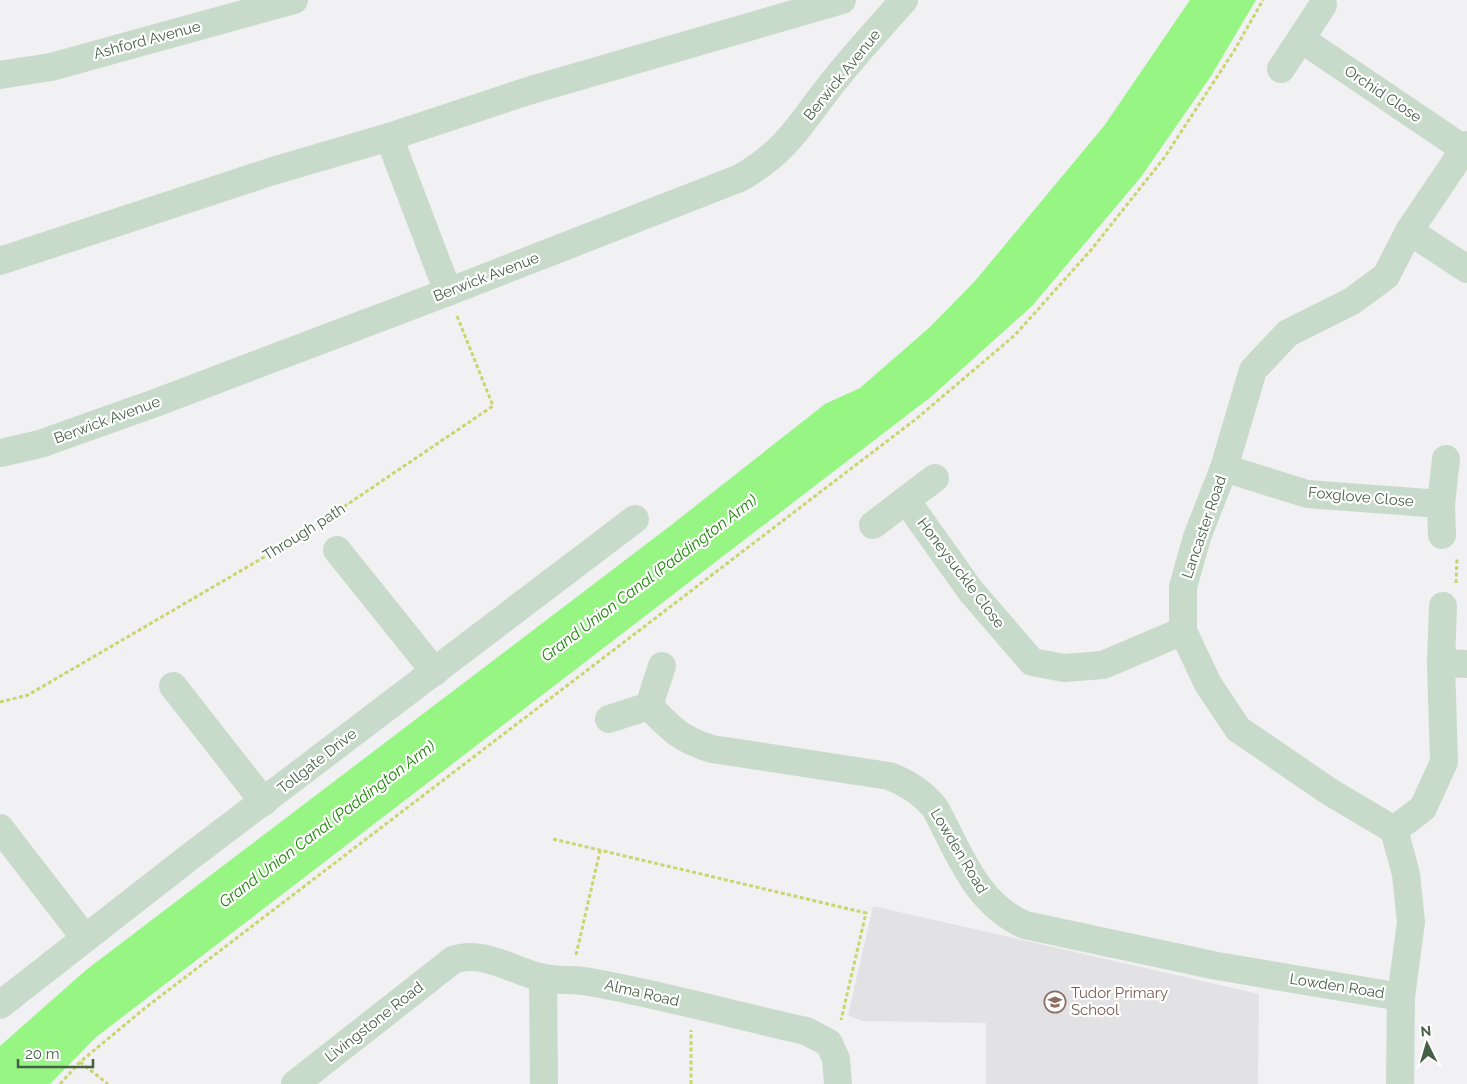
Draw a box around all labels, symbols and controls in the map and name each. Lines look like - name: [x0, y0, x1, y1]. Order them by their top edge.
- street label: Ashford Avenue: [92, 17, 203, 63]
- street label: Berwick Avenue: [800, 26, 884, 124]
- street label: Orchid Close: [1341, 62, 1425, 126]
- street label: Berwick Avenue: [431, 249, 542, 305]
- street label: Berwick Avenue: [51, 392, 163, 448]
- street label: Lancaster Road: [1178, 473, 1230, 581]
- street label: Foxglove Close: [1307, 483, 1415, 511]
- water label: Grand Union Canal (Paddington Arm): [537, 490, 761, 666]
- street label: Through path: [259, 500, 349, 564]
- street label: Honeysuckle Close: [914, 514, 1008, 632]
- street label: Tollgate Drive: [274, 724, 360, 797]
- water label: Grand Union Canal (Paddington Arm): [215, 736, 439, 912]
- street label: Lowden Road: [927, 805, 991, 897]
- street label: Lowden Road: [1288, 970, 1386, 1002]
- street label: Alma Road: [603, 976, 681, 1010]
- street label: Livingstone Road: [321, 978, 427, 1066]
- place label: Tudor Primary School: [1071, 984, 1168, 1019]
- school or university icon: Tudor Primary School: [1043, 990, 1067, 1014]
- north arrow: [1402, 1019, 1452, 1069]
- text: N: [1420, 1023, 1432, 1039]
- scale bar: [18, 1036, 92, 1068]
- text: 20 m: [25, 1045, 60, 1063]

